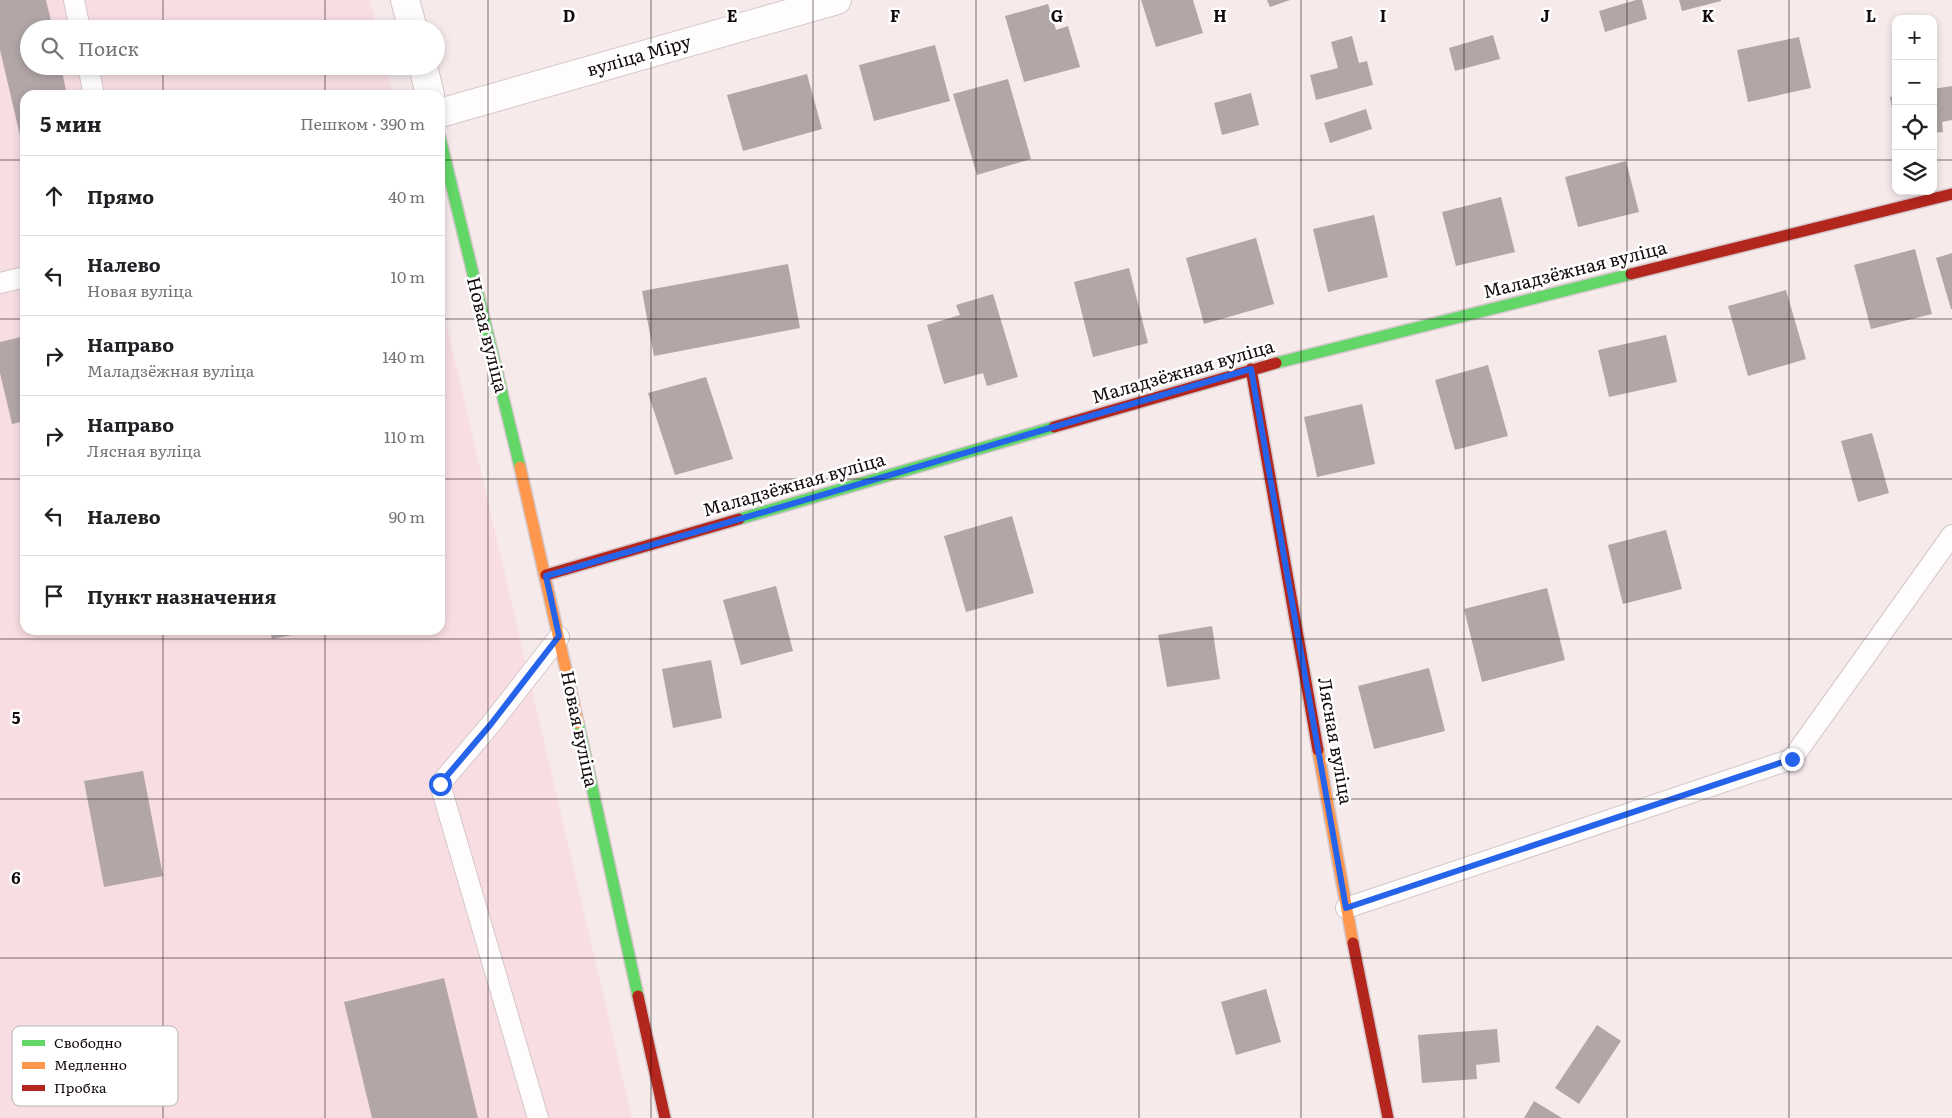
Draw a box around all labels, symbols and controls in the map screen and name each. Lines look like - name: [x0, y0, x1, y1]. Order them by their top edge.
- text: D: [563, 3, 575, 27]
- text: E: [727, 3, 738, 27]
- text: F: [890, 3, 900, 27]
- text: G: [1051, 3, 1063, 27]
- text: H: [1213, 3, 1227, 27]
- text: I: [1380, 3, 1386, 27]
- text: J: [1540, 3, 1550, 27]
- text: K: [1702, 3, 1715, 27]
- text: L: [1866, 3, 1876, 27]
- map controls: [1892, 15, 1937, 195]
- button: +: [1892, 15, 1937, 60]
- search box: [20, 20, 445, 75]
- street label: вуліца Міру: [583, 27, 695, 82]
- icon: search: [38, 34, 66, 62]
- text: Поиск: [78, 34, 139, 62]
- button: −: [1892, 60, 1937, 105]
- button: locate: [1892, 105, 1937, 150]
- text: 5 мин: [40, 107, 102, 138]
- text: Пешком · 390 m: [300, 111, 425, 135]
- button: layers: [1892, 150, 1937, 195]
- icon: ahead: [40, 182, 68, 210]
- text: Прямо: [87, 182, 154, 210]
- text: 40 m: [388, 184, 425, 208]
- street label: Маладзёжная вуліца: [1480, 233, 1670, 304]
- text: Налево: [87, 250, 161, 278]
- icon: left: [40, 262, 68, 290]
- text: 10 m: [391, 264, 425, 288]
- street label: Новая вуліца: [461, 274, 516, 396]
- text: Новая вуліца: [87, 278, 193, 302]
- text: Направо: [87, 330, 174, 358]
- street label: Маладзёжная вуліца: [1088, 332, 1277, 410]
- icon: right: [40, 342, 68, 370]
- text: 140 m: [382, 344, 425, 368]
- text: Маладзёжная вуліца: [87, 358, 255, 382]
- text: Направо: [87, 410, 174, 438]
- icon: right: [40, 422, 68, 450]
- text: 110 m: [384, 424, 425, 448]
- text: Лясная вуліца: [87, 438, 201, 462]
- street label: Маладзёжная вуліца: [699, 445, 888, 523]
- icon: left: [40, 502, 68, 530]
- text: Налево: [87, 502, 161, 530]
- text: 90 m: [389, 504, 425, 528]
- icon: arrive: [40, 582, 68, 610]
- text: Пункт назначения: [87, 582, 276, 610]
- street label: Новая вуліца: [555, 668, 606, 790]
- street label: Лясная вуліца: [1312, 675, 1361, 807]
- text: 5: [12, 705, 21, 729]
- route end: [1781, 748, 1804, 771]
- route start: [429, 773, 452, 796]
- text: 6: [11, 865, 21, 889]
- legend: [12, 1026, 178, 1106]
- text: Свободно: [54, 1032, 122, 1052]
- text: Медленно: [54, 1054, 127, 1074]
- text: Пробка: [54, 1077, 107, 1097]

